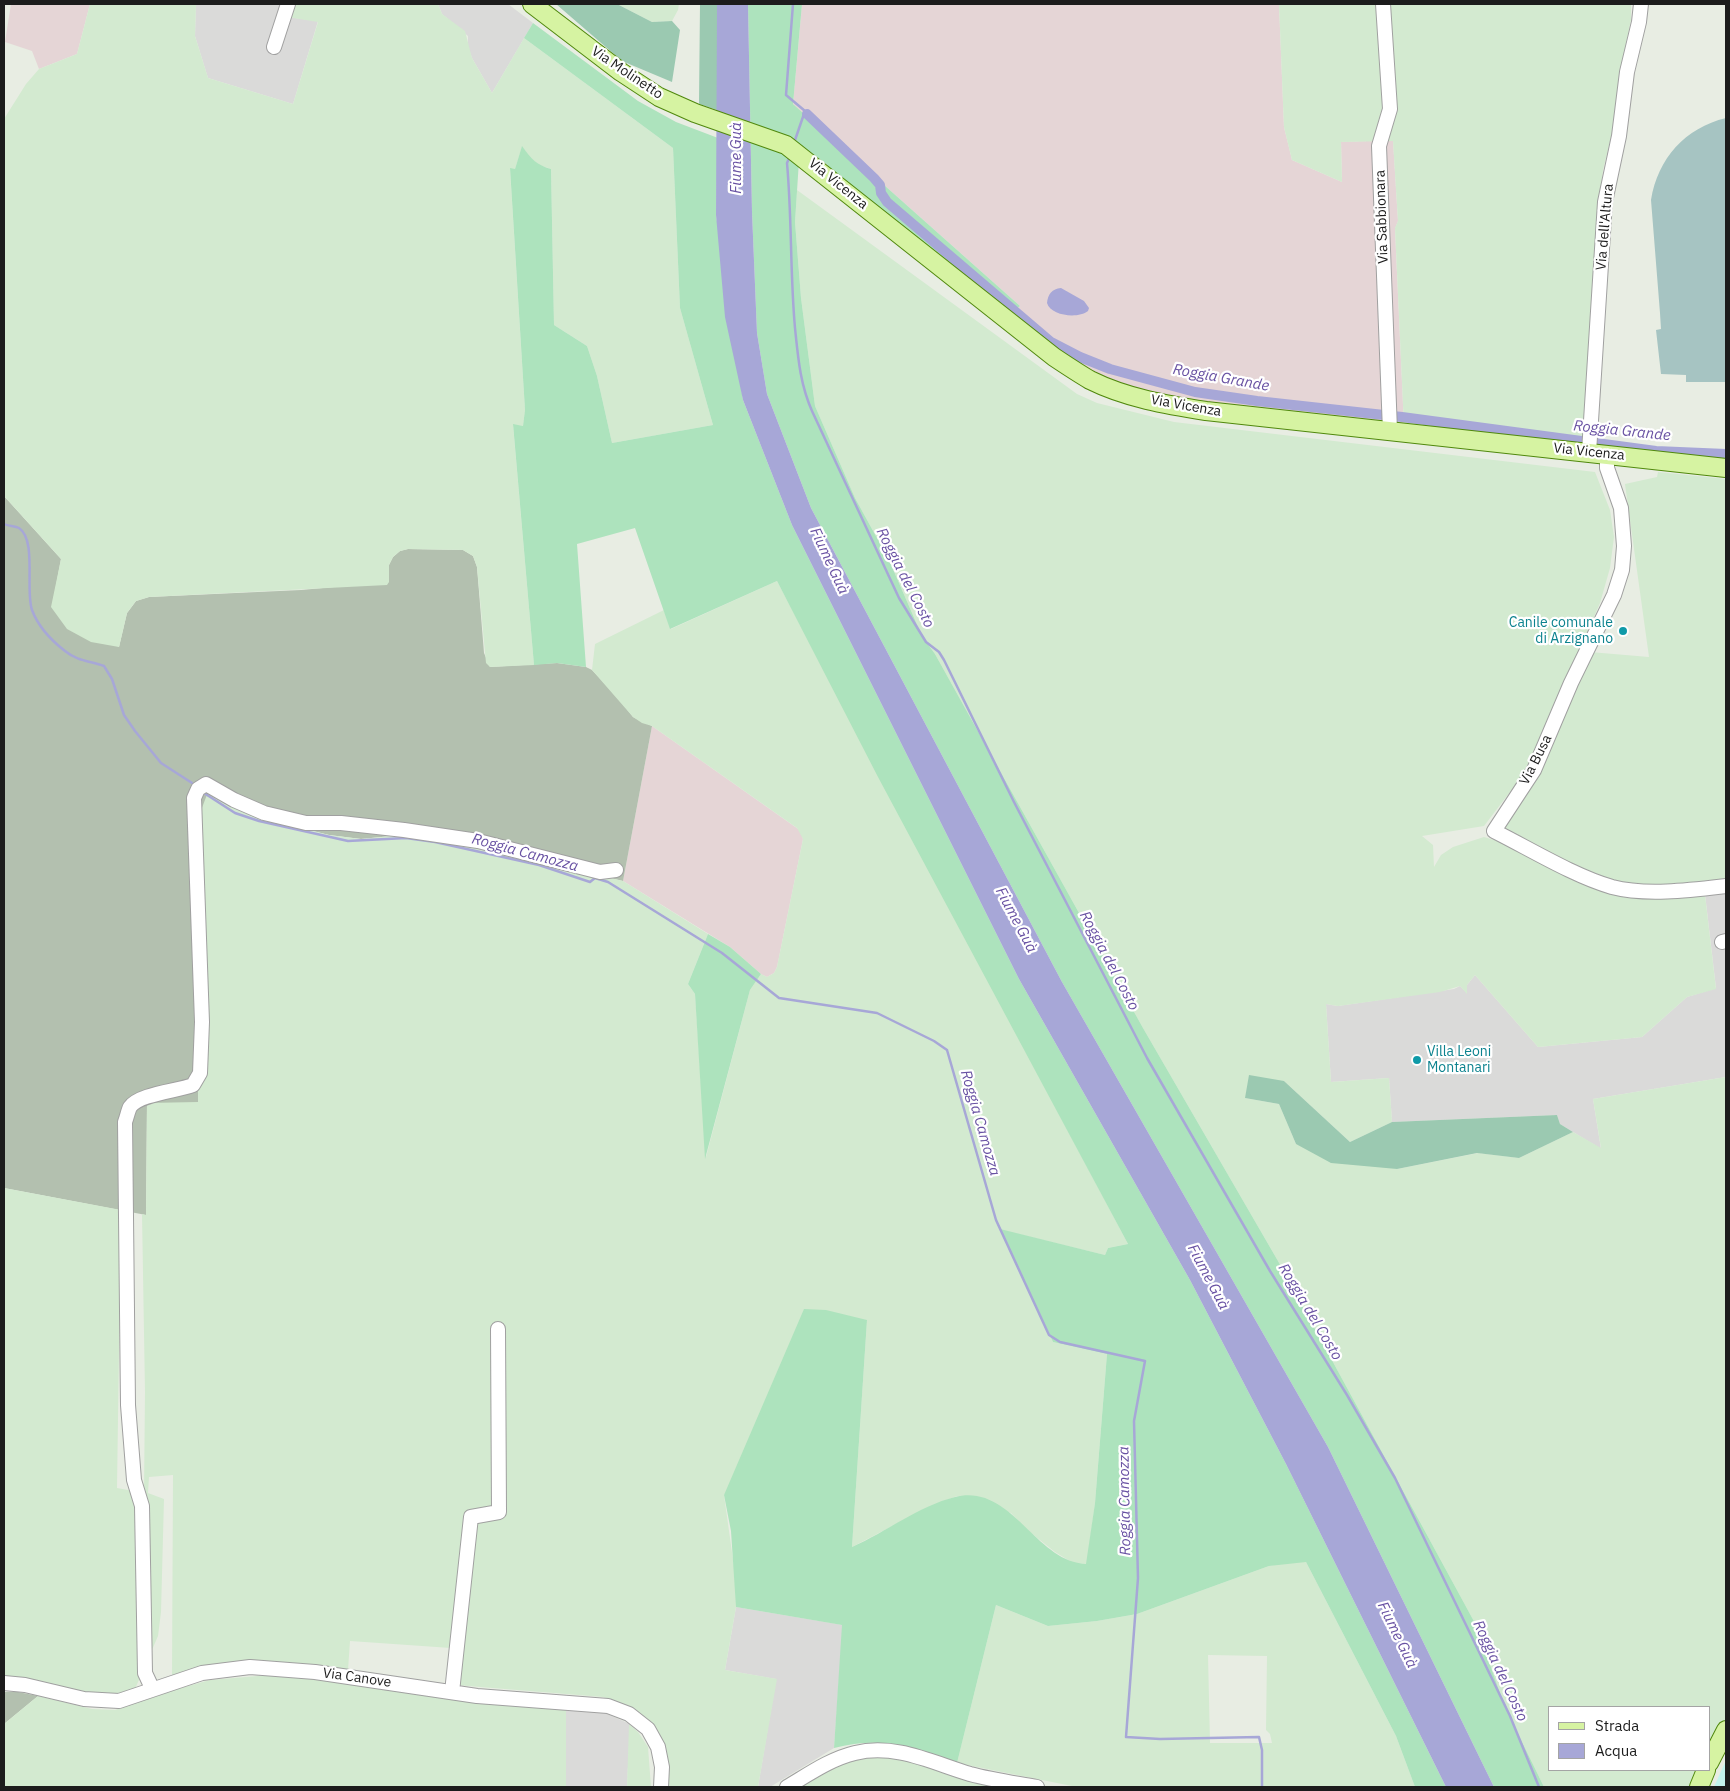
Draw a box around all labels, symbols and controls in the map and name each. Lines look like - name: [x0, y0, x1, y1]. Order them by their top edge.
- street label: Via Molinetto: [588, 43, 666, 103]
- water label: Fiume Guà: [728, 122, 746, 194]
- street label: Via Vicenza: [805, 155, 871, 213]
- street label: Via Sabbionara: [1372, 170, 1392, 264]
- street label: Via dell'Altura: [1593, 183, 1617, 271]
- water label: Roggia Grande: [1171, 361, 1271, 395]
- street label: Via Vicenza: [1149, 392, 1223, 420]
- water label: Roggia Grande: [1573, 417, 1671, 445]
- street label: Via Vicenza: [1553, 440, 1625, 464]
- water label: Fiume Guà: [806, 525, 852, 597]
- water label: Roggia del Costo: [872, 525, 938, 631]
- place label: Canile comunale di Arzignano: [1509, 615, 1613, 648]
- marker: Canile comunale di Arzignano: [1617, 625, 1629, 637]
- street label: Via Busa: [1516, 732, 1556, 788]
- water label: Roggia Camozza: [470, 830, 580, 876]
- water label: Fiume Guà: [991, 884, 1041, 956]
- water label: Roggia del Costo: [1075, 908, 1143, 1014]
- place label: Villa Leoni Montanari: [1427, 1044, 1491, 1076]
- marker: Villa Leoni Montanari: [1411, 1054, 1423, 1066]
- water label: Roggia Camozza: [956, 1068, 1004, 1178]
- water label: Fiume Guà: [1183, 1241, 1233, 1313]
- water label: Roggia del Costo: [1274, 1260, 1346, 1364]
- water label: Roggia Camozza: [1115, 1446, 1135, 1556]
- water label: Fiume Guà: [1373, 1599, 1421, 1671]
- water label: Roggia del Costo: [1469, 1618, 1531, 1724]
- street label: Via Canove: [322, 1665, 392, 1691]
- legend: [1548, 1706, 1710, 1771]
- text: Strada: [1595, 1716, 1639, 1735]
- text: Acqua: [1595, 1741, 1637, 1760]

